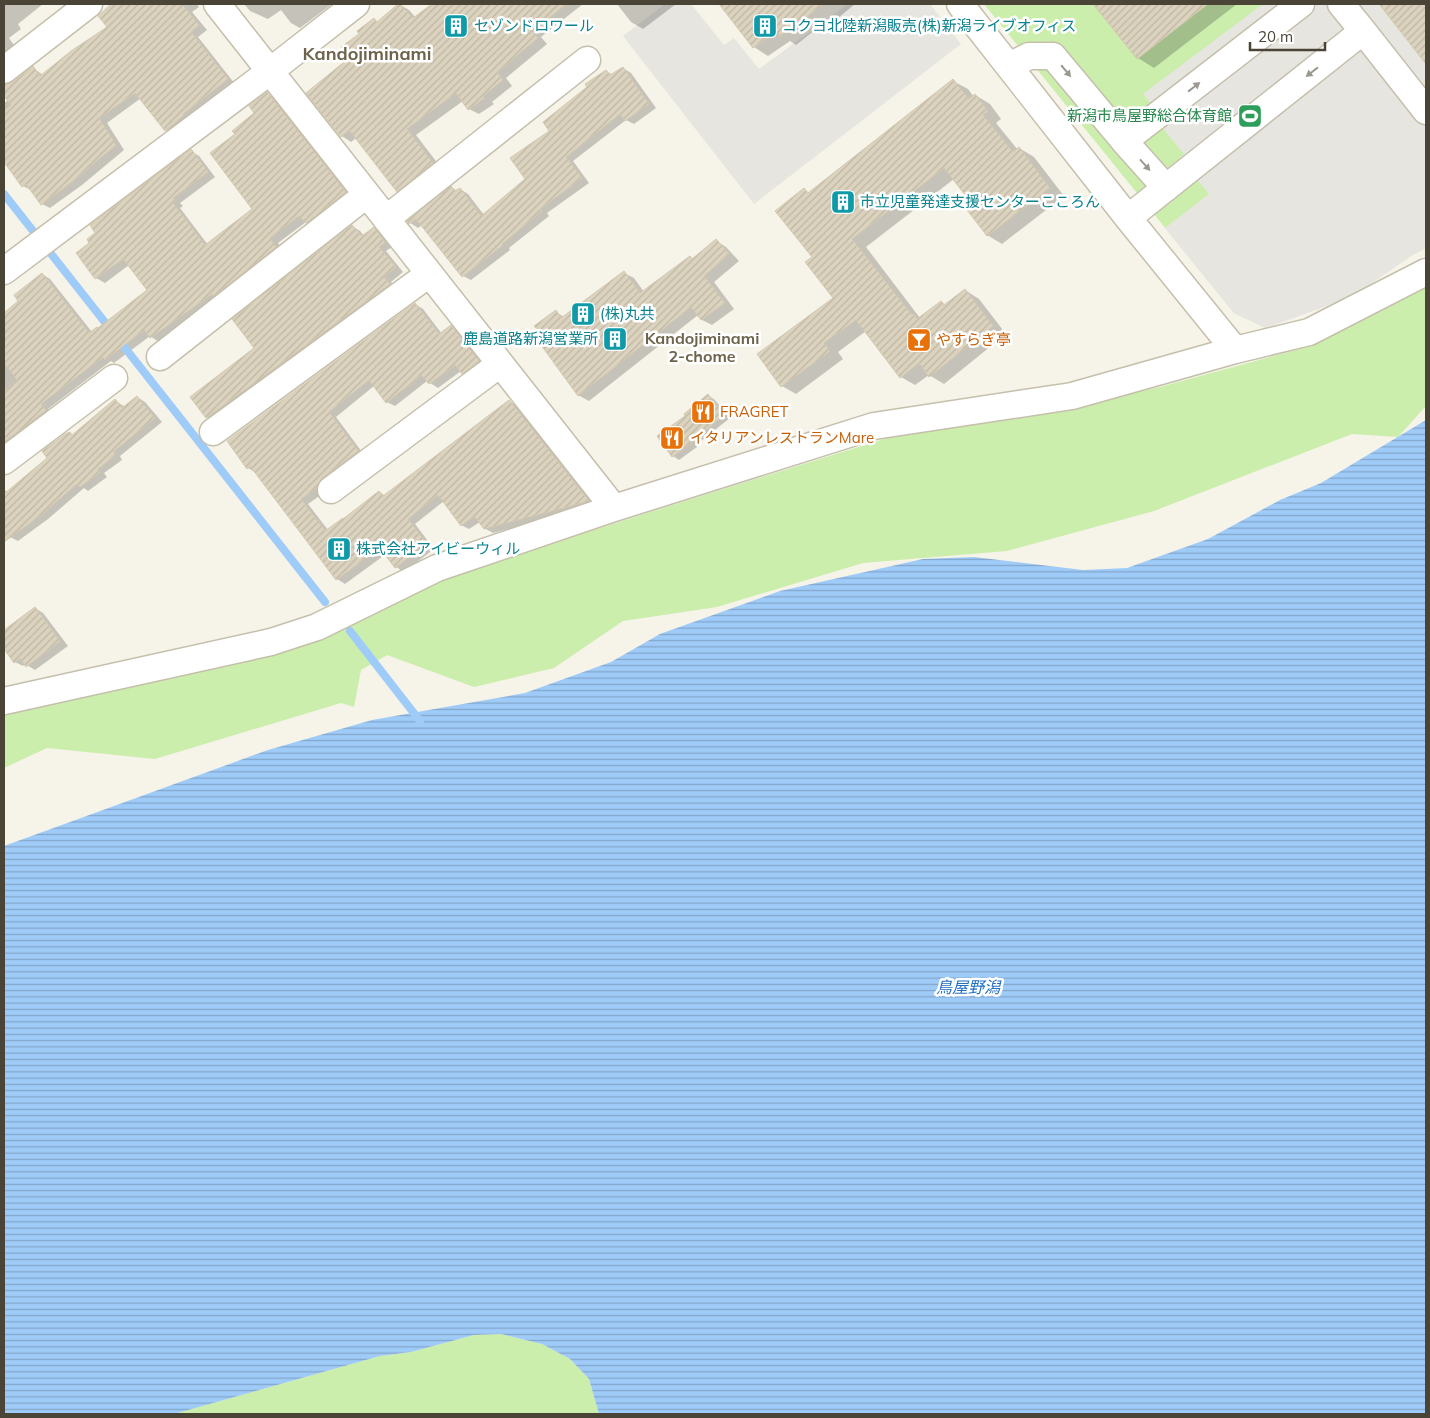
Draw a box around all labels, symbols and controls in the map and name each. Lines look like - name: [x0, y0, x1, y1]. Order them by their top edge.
- building icon: セゾンドロワール: [443, 13, 469, 39]
- building icon: コクヨ北陸新潟販売(株)新潟ライブオフィス: [752, 13, 778, 39]
- place label: セゾンドロワール: [474, 16, 594, 35]
- place label: コクヨ北陸新潟販売(株)新潟ライブオフィス: [782, 16, 1076, 35]
- scale bar: [1250, 20, 1325, 52]
- text: 20 m: [1258, 27, 1293, 46]
- district label: Kandojiminami: [303, 42, 432, 65]
- one-way arrow: [1060, 65, 1071, 78]
- one-way arrow: [1306, 67, 1319, 78]
- one-way arrow: [1187, 81, 1200, 92]
- sports icon: 新潟市鳥屋野総合体育館: [1237, 103, 1263, 129]
- place label: 新潟市鳥屋野総合体育館: [1067, 106, 1232, 125]
- one-way arrow: [1139, 158, 1151, 170]
- building icon: 市立児童発達支援センターこころん: [830, 189, 856, 215]
- place label: 市立児童発達支援センターこころん: [860, 192, 1100, 211]
- building icon: (株)丸共: [570, 301, 596, 327]
- place label: (株)丸共: [600, 304, 655, 323]
- building icon: 鹿島道路新潟営業所: [602, 326, 628, 352]
- bar icon: やすらぎ亭: [906, 327, 932, 353]
- district label: Kandojiminami 2-chome: [645, 328, 759, 366]
- place label: 鹿島道路新潟営業所: [463, 329, 598, 348]
- place label: やすらぎ亭: [936, 330, 1011, 349]
- restaurant icon: FRAGRET: [690, 399, 716, 425]
- place label: FRAGRET: [720, 402, 789, 421]
- restaurant icon: イタリアンレストランMare: [659, 425, 685, 451]
- place label: イタリアンレストランMare: [690, 428, 874, 447]
- building icon: 株式会社アイビーウィル: [326, 536, 352, 562]
- place label: 株式会社アイビーウィル: [356, 539, 520, 558]
- water label: 鳥屋野潟: [936, 977, 1002, 997]

